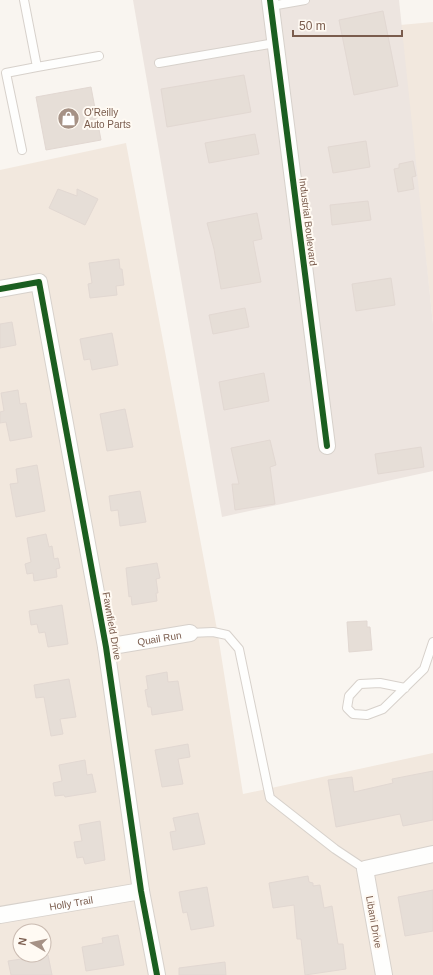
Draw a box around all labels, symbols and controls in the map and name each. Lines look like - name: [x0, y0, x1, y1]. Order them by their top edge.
- scale bar: [293, 12, 402, 38]
- text: 50 m: [299, 19, 326, 33]
- shop icon: O'Reilly Auto Parts: [56, 105, 82, 131]
- place label: O'Reilly Auto Parts: [84, 107, 131, 130]
- street label: Industrial Boulevard: [297, 177, 319, 267]
- street label: Fawnfield Drive: [101, 591, 123, 661]
- street label: Quail Run: [136, 629, 182, 647]
- street label: Holly Trail: [48, 894, 94, 912]
- street label: Libani Drive: [364, 895, 384, 949]
- north arrow: [12, 923, 52, 963]
- text: N: [16, 937, 29, 946]

